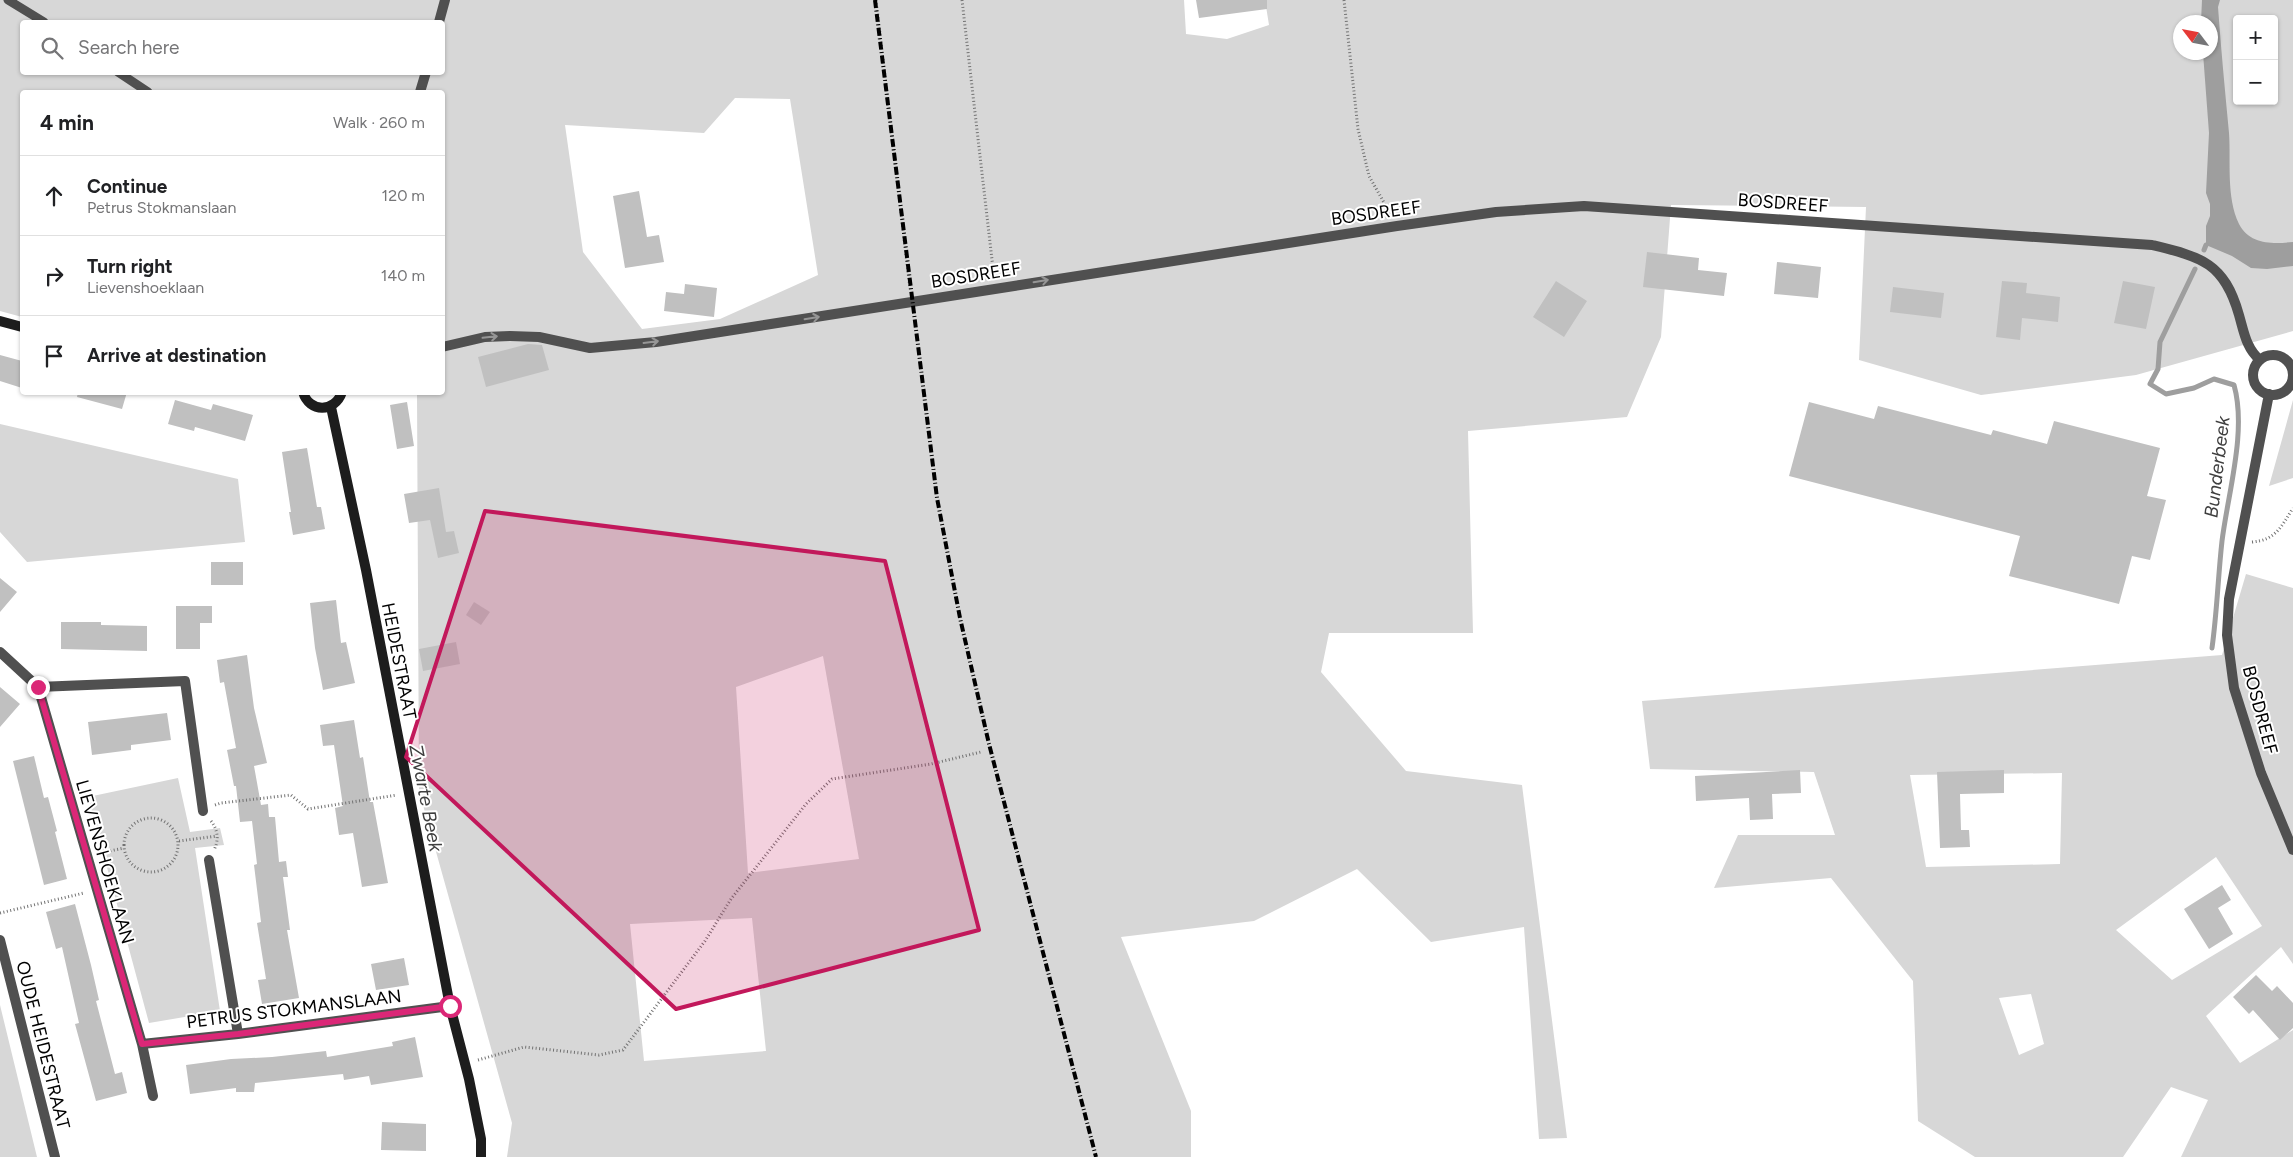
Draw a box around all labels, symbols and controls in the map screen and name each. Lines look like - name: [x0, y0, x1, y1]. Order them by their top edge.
- north arrow: [2173, 15, 2218, 60]
- map controls: [2233, 15, 2278, 105]
- button: +: [2233, 15, 2278, 60]
- search box: [20, 20, 445, 75]
- icon: search: [38, 34, 66, 62]
- text: Search here: [78, 36, 180, 59]
- button: −: [2233, 60, 2278, 105]
- text: 4 min: [40, 110, 94, 135]
- text: Walk · 260 m: [333, 113, 425, 132]
- text: Continue: [87, 175, 167, 198]
- icon: ahead: [40, 182, 68, 210]
- text: 120 m: [382, 186, 425, 205]
- street label: BOSDREEF: [1737, 189, 1829, 217]
- street label: BOSDREEF: [1330, 196, 1423, 230]
- text: Petrus Stokmanslaan: [87, 198, 236, 217]
- text: Turn right: [87, 255, 173, 278]
- street label: BOSDREEF: [929, 257, 1023, 293]
- icon: right: [40, 262, 68, 290]
- text: 140 m: [381, 266, 425, 285]
- one-way arrow: [1033, 275, 1049, 285]
- text: Lievenshoeklaan: [87, 278, 204, 297]
- one-way arrow: [803, 313, 819, 323]
- one-way arrow: [482, 332, 498, 342]
- one-way arrow: [643, 337, 659, 347]
- icon: arrive: [40, 342, 68, 370]
- text: Arrive at destination: [87, 344, 266, 367]
- water label: Bunderbeek: [2199, 414, 2235, 519]
- street label: HEIDESTRAAT: [377, 601, 421, 721]
- street label: BOSDREEF: [2238, 663, 2282, 757]
- route end: [27, 676, 50, 699]
- water label: Zwarte Beek: [404, 743, 448, 854]
- street label: LIEVENSHOEKLAAN: [71, 777, 139, 947]
- street label: OUDE HEIDESTRAAT: [11, 959, 75, 1131]
- street label: PETRUS STOKMANSLAAN: [185, 985, 403, 1033]
- route start: [439, 995, 462, 1018]

